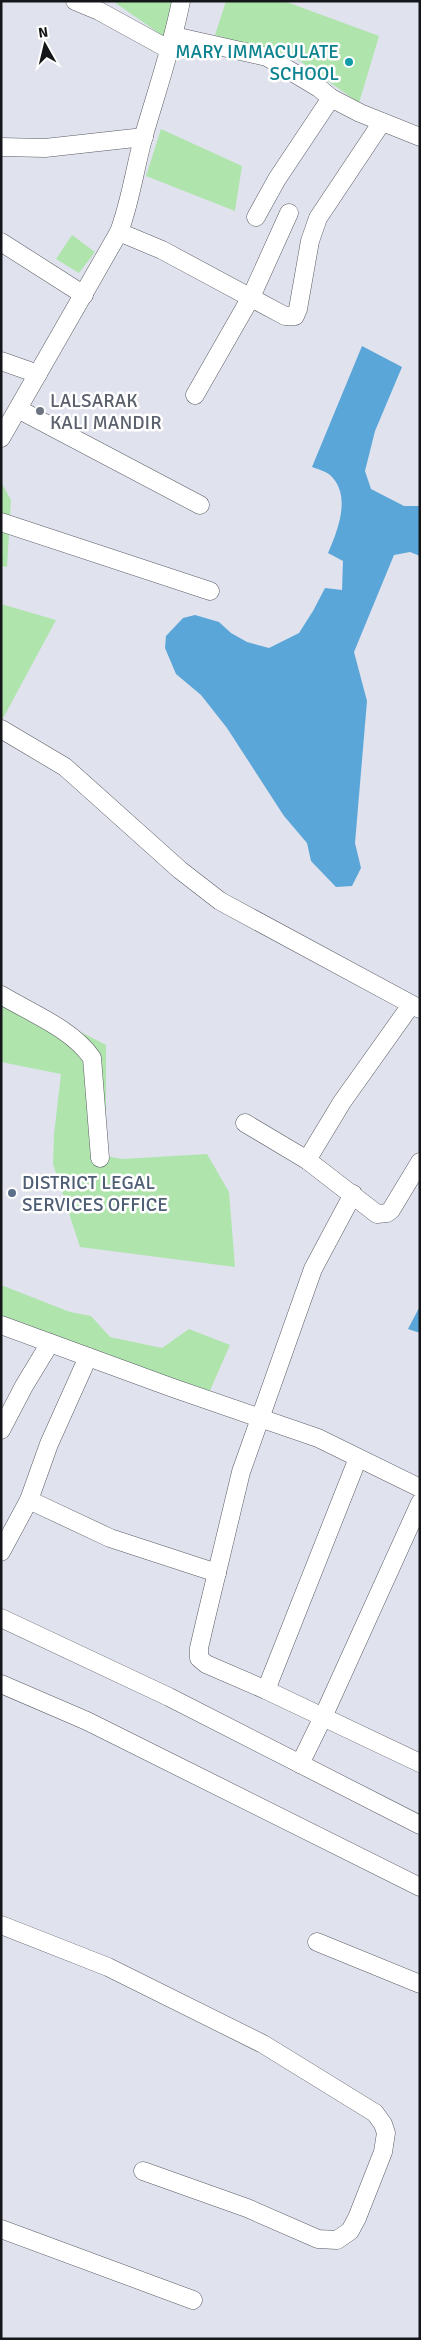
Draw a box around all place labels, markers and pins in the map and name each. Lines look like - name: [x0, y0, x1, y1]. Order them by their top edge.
- place label: MARY IMMACULATE SCHOOL: [175, 40, 339, 86]
- marker: MARY IMMACULATE SCHOOL: [343, 56, 355, 68]
- place label: LALSARAK KALI MANDIR: [50, 389, 162, 435]
- marker: LALSARAK KALI MANDIR: [34, 405, 46, 417]
- place label: DISTRICT LEGAL SERVICES OFFICE: [22, 1171, 168, 1217]
- marker: DISTRICT LEGAL SERVICES OFFICE: [6, 1187, 18, 1199]

